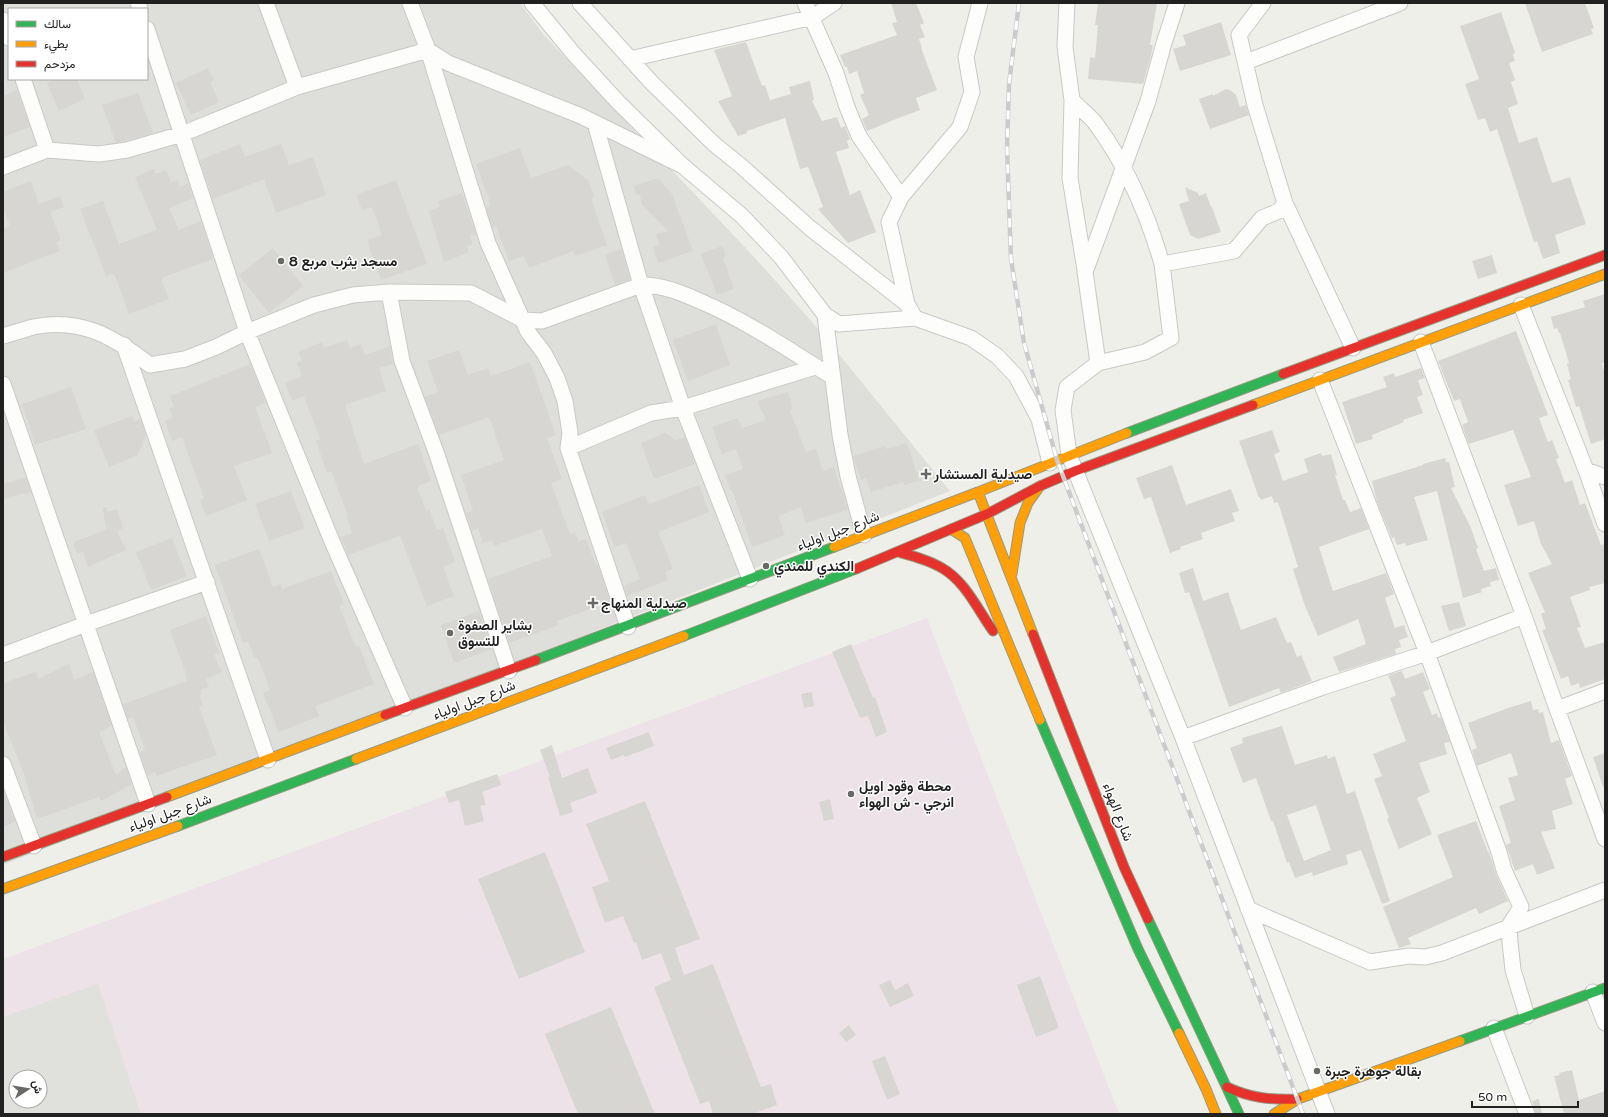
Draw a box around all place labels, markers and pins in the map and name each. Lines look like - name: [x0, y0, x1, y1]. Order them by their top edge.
- place label: مسجد يثرب مربع 8: [289, 253, 398, 271]
- marker: مسجد يثرب مربع 8: [276, 256, 286, 266]
- place label: صيدلية المستشار: [933, 466, 1032, 483]
- marker: صيدلية المستشار: [921, 469, 931, 479]
- place label: الكندي للمندي: [774, 558, 854, 578]
- marker: الكندي للمندي: [761, 561, 771, 571]
- place label: صيدلية المنهاج: [601, 595, 687, 613]
- marker: صيدلية المنهاج: [588, 598, 598, 608]
- place label: بشاير الصفوة للتسوق: [458, 617, 532, 650]
- marker: بشاير الصفوة للتسوق: [445, 628, 455, 638]
- place label: محطة وقود اويل انرجي - ش الهواء: [859, 778, 954, 814]
- marker: محطة وقود اويل انرجي - ش الهواء: [846, 789, 856, 799]
- place label: بقالة جوهرة جبرة: [1325, 1063, 1422, 1080]
- marker: بقالة جوهرة جبرة: [1312, 1066, 1322, 1076]

